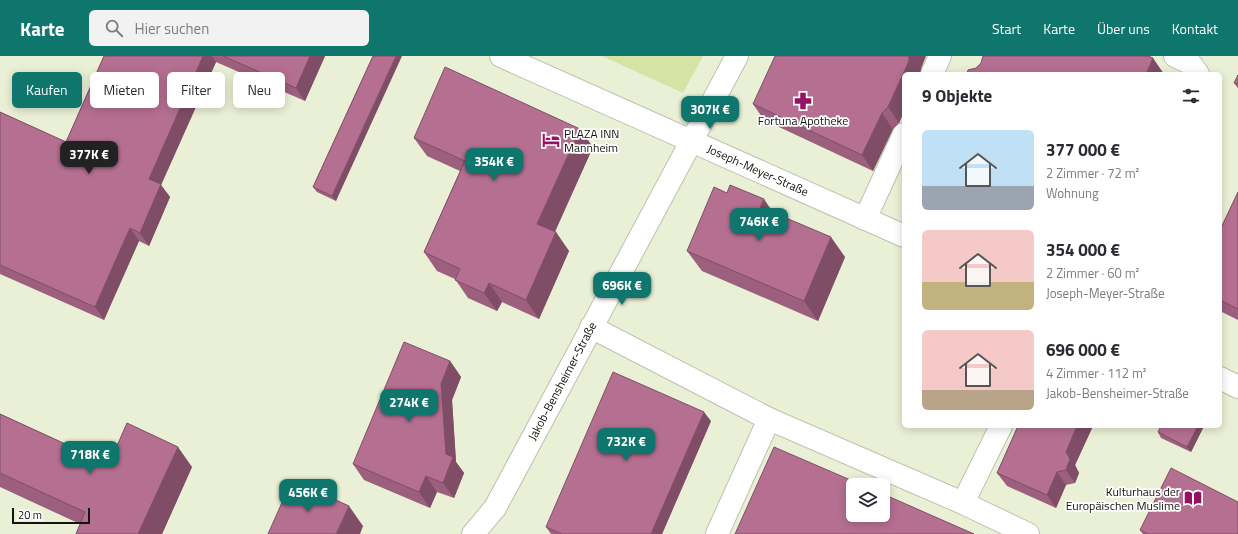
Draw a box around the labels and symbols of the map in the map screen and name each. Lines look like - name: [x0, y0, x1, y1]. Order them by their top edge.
- pharmacy icon: Fortuna Apotheke: [793, 91, 813, 111]
- pin: 307K €: [677, 96, 743, 130]
- place label: Fortuna Apotheke: [758, 111, 848, 130]
- place label: PLAZA INN Mannheim: [564, 124, 619, 157]
- hotel icon: PLAZA INN Mannheim: [541, 130, 561, 150]
- street label: Joseph-Meyer-Straße: [704, 139, 812, 201]
- pin: 377K €: [56, 141, 122, 175]
- pin: 354K €: [461, 148, 527, 182]
- pin: 746K €: [726, 208, 792, 242]
- pin: 696K €: [589, 272, 655, 306]
- street label: Jakob-Bensheimer-Straße: [523, 318, 601, 444]
- pin: 274K €: [376, 389, 442, 423]
- pin: 732K €: [593, 428, 659, 462]
- pin: 718K €: [57, 441, 123, 475]
- pin: 456K €: [275, 479, 341, 513]
- place label: Kulturhaus der Europäischen Muslime: [1066, 482, 1180, 515]
- library icon: Kulturhaus der Europäischen Muslime: [1183, 488, 1203, 508]
- scale bar: [12, 506, 90, 525]

